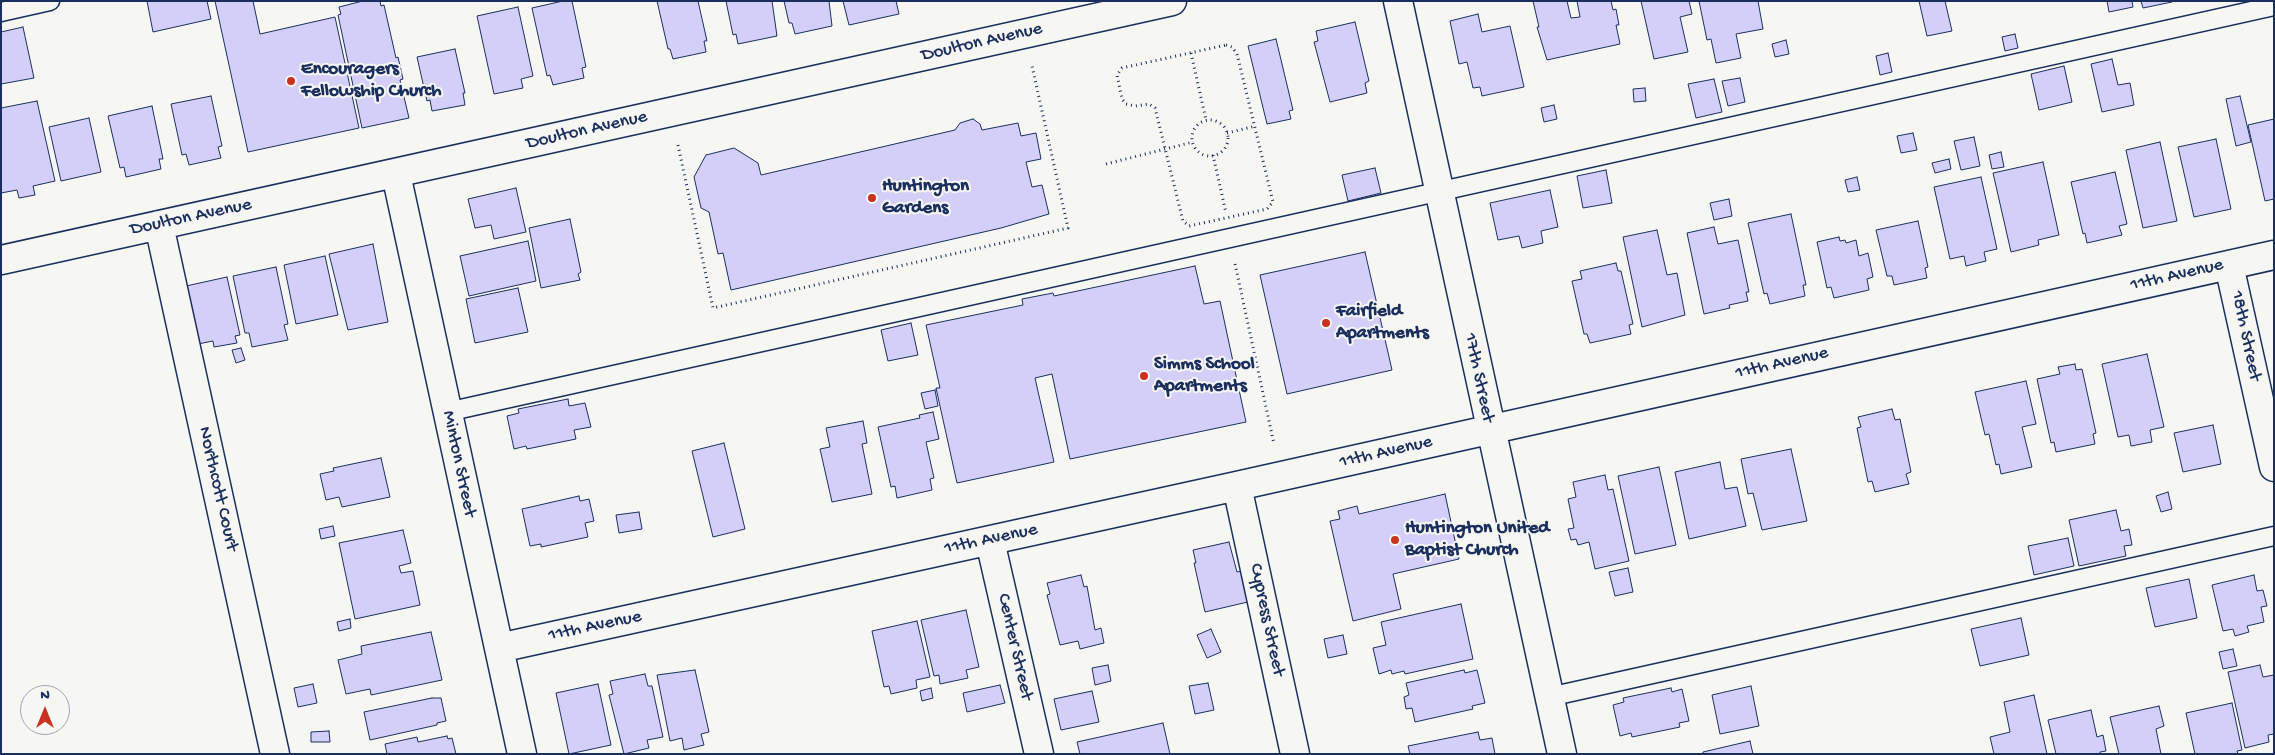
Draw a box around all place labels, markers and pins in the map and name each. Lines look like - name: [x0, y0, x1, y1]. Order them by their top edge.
- place label: Encouragers Fellowship Church: [301, 59, 441, 103]
- marker: Encouragers Fellowship Church: [285, 75, 297, 87]
- place label: Huntington Gardens: [882, 176, 969, 220]
- marker: Huntington Gardens: [866, 192, 878, 204]
- place label: Fairfield Apartments: [1336, 301, 1429, 345]
- marker: Fairfield Apartments: [1320, 317, 1332, 329]
- place label: Simms School Apartments: [1154, 354, 1255, 398]
- marker: Simms School Apartments: [1138, 370, 1150, 382]
- place label: Huntington United Baptist Church: [1405, 518, 1549, 562]
- marker: Huntington United Baptist Church: [1389, 534, 1401, 546]

